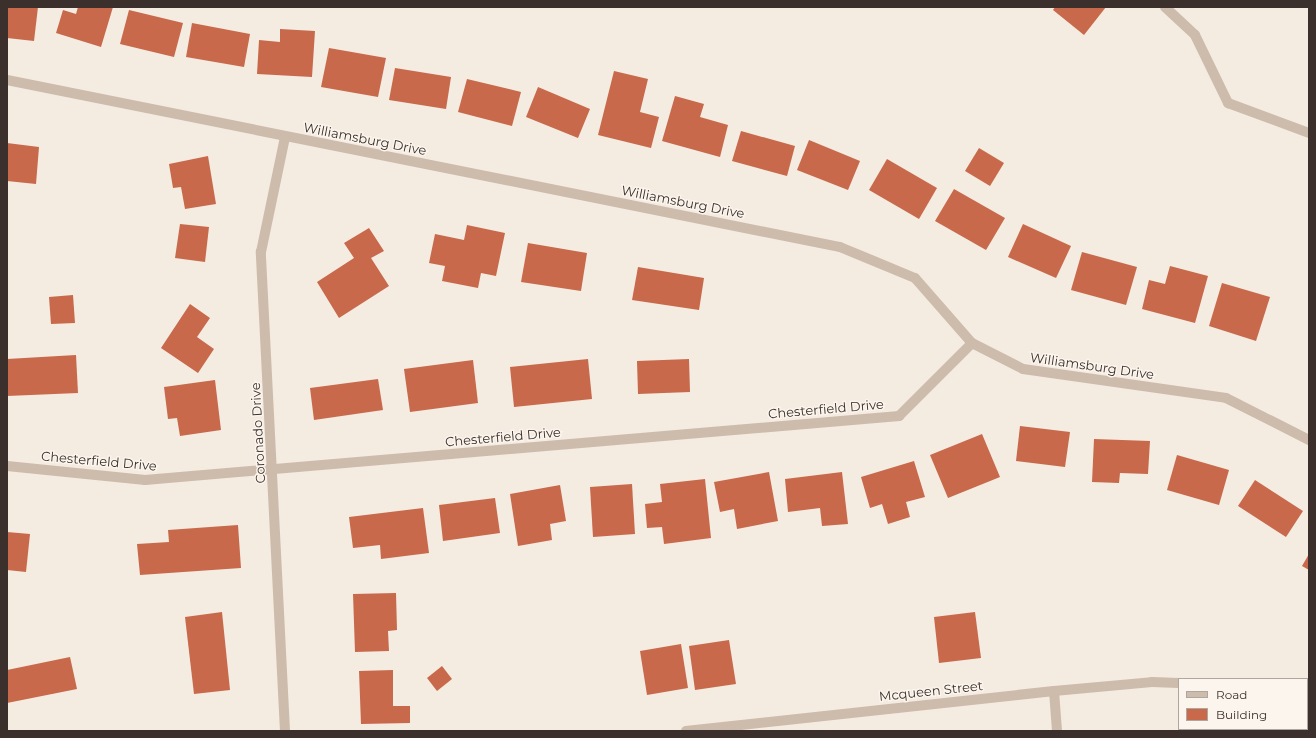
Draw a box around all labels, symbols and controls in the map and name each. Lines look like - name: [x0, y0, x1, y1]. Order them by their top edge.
- street label: Williamsburg Drive: [302, 119, 428, 159]
- street label: Williamsburg Drive: [620, 182, 746, 222]
- street label: Williamsburg Drive: [1029, 350, 1155, 382]
- street label: Coronado Drive: [248, 382, 268, 484]
- street label: Chesterfield Drive: [768, 396, 884, 422]
- street label: Chesterfield Drive: [445, 424, 561, 450]
- street label: Chesterfield Drive: [41, 448, 157, 474]
- street label: Mcqueen Street: [878, 678, 984, 704]
- legend: [1178, 678, 1308, 730]
- text: Road: [1216, 687, 1247, 702]
- text: Building: [1216, 707, 1267, 722]

